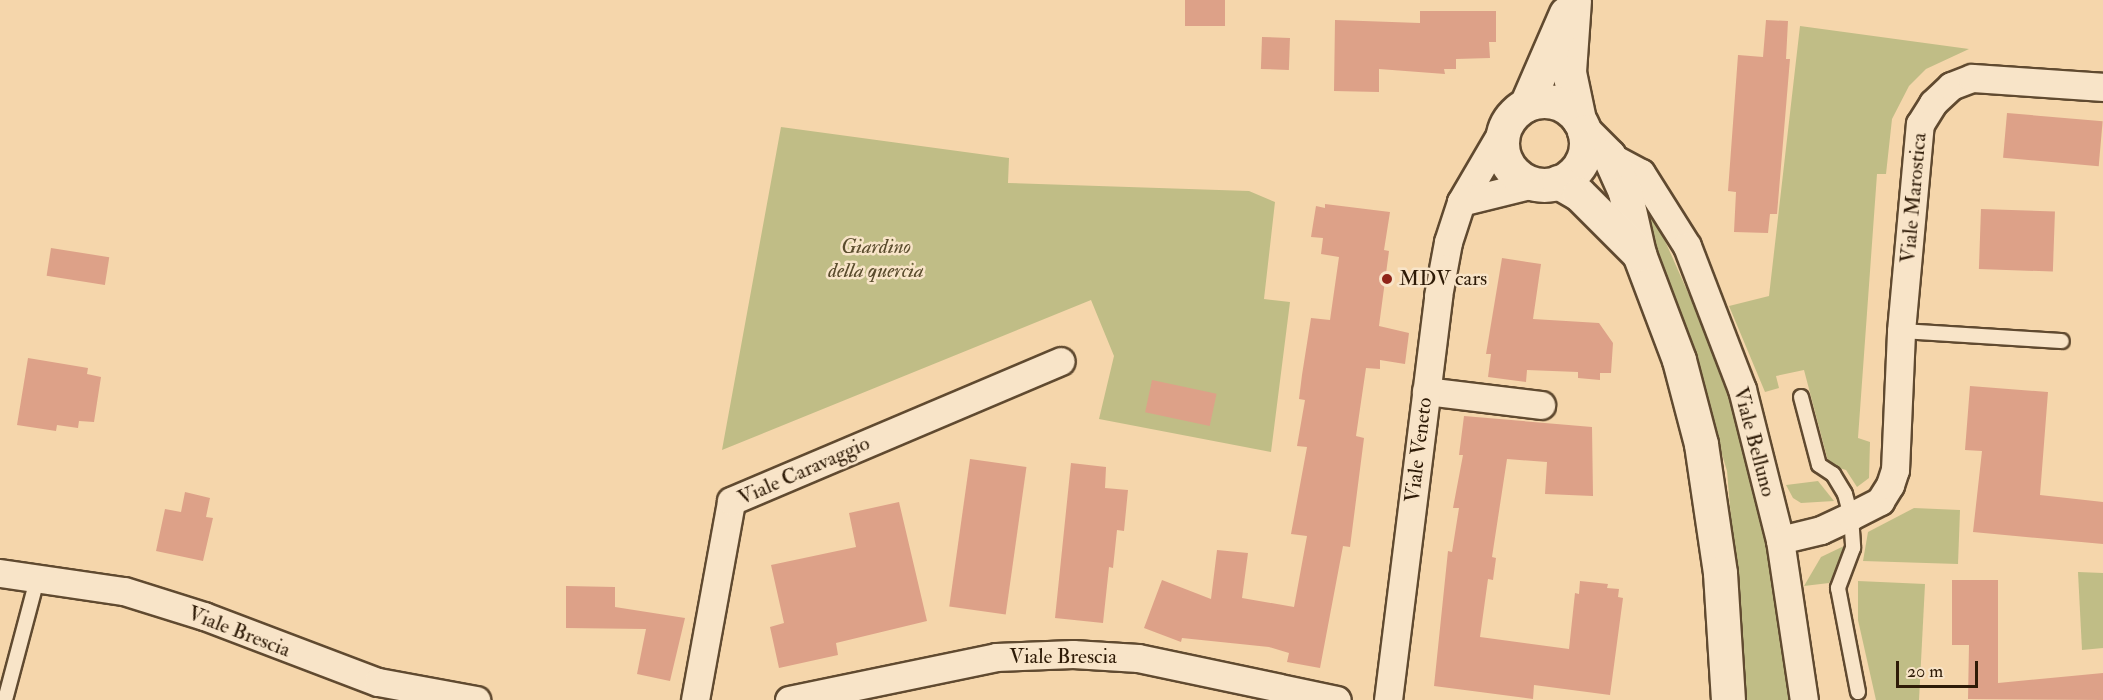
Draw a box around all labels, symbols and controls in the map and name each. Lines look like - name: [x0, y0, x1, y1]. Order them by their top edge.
- street label: Viale Marostica: [1896, 132, 1932, 264]
- park label: Giardino della quercia: [828, 234, 924, 284]
- place label: MDV cars: [1399, 266, 1487, 292]
- marker: MDV cars: [1380, 272, 1394, 286]
- street label: Viale Belluno: [1727, 384, 1781, 500]
- street label: Viale Veneto: [1400, 396, 1438, 504]
- street label: Viale Caravaggio: [734, 431, 874, 511]
- street label: Viale Brescia: [184, 601, 294, 663]
- street label: Viale Brescia: [1009, 644, 1117, 670]
- scale bar: [1899, 649, 1982, 687]
- text: 20 m: [1907, 660, 1943, 683]

